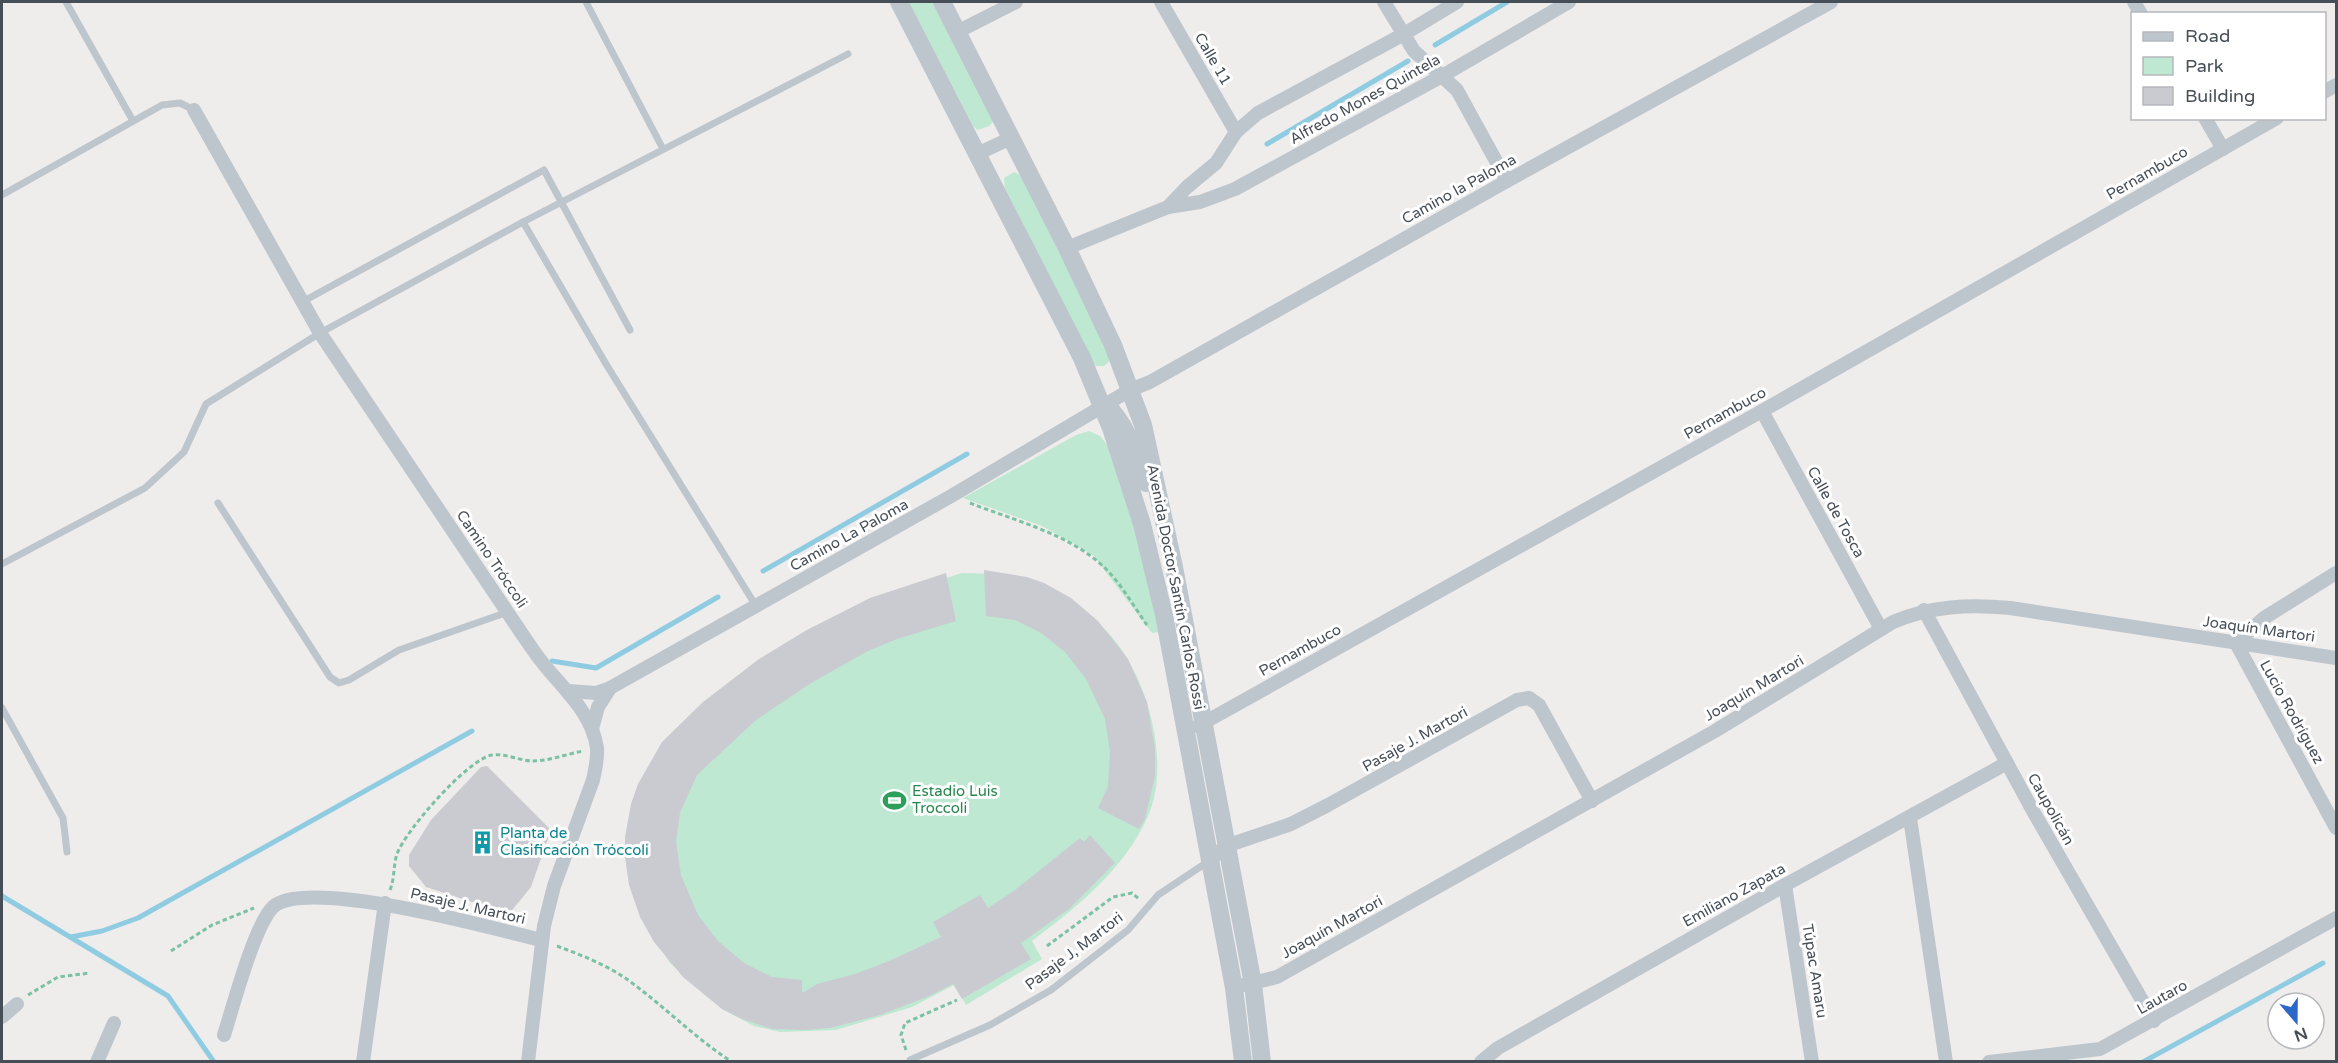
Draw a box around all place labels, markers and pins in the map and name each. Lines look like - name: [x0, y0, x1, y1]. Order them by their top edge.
- place label: Estadio Luis Troccoli: [912, 782, 998, 817]
- sports icon: Estadio Luis Troccoli: [881, 787, 907, 813]
- place label: Planta de Clasificación Tróccoli: [500, 824, 649, 859]
- building icon: Planta de Clasificación Tróccoli: [469, 829, 495, 855]

